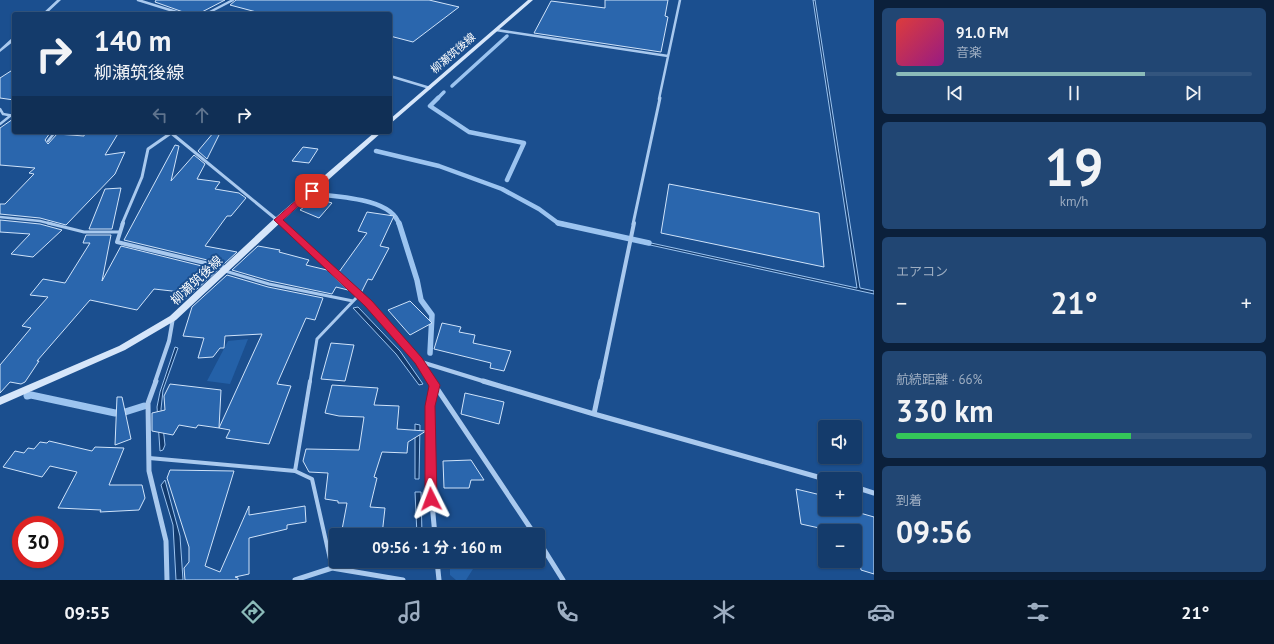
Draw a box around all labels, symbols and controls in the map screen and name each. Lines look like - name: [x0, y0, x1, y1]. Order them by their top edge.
- text: 140 m: [94, 22, 171, 59]
- text: 91.0 FM: [956, 23, 1009, 42]
- icon: right: [28, 28, 80, 80]
- street label: 柳瀬筑後線: [428, 30, 478, 76]
- text: 音楽: [956, 44, 982, 61]
- text: 柳瀬筑後線: [94, 61, 184, 84]
- icon: previous: [944, 82, 966, 104]
- icon: pause: [1063, 82, 1085, 104]
- icon: next: [1182, 82, 1204, 104]
- icon: left: [149, 104, 171, 126]
- icon: ahead: [191, 104, 213, 126]
- icon: right: [233, 104, 255, 126]
- text: 19: [1045, 133, 1103, 200]
- pin: [295, 174, 329, 208]
- icon: arrive: [301, 180, 323, 202]
- text: km/h: [1060, 193, 1088, 210]
- street label: 柳瀬筑後線: [167, 252, 226, 309]
- text: エアコン: [896, 263, 948, 280]
- text: 21°: [1050, 283, 1098, 322]
- text: −: [896, 289, 907, 317]
- text: +: [1241, 289, 1252, 317]
- text: 航続距離 · 66%: [896, 371, 983, 388]
- text: 330 km: [896, 391, 994, 430]
- map controls: [818, 420, 862, 568]
- button: sound: [818, 420, 862, 464]
- button: +: [818, 472, 862, 516]
- position arrow: [410, 478, 452, 520]
- text: 到着: [896, 492, 922, 509]
- text: 09:56: [896, 512, 972, 551]
- speed limit sign: 30: [12, 516, 64, 568]
- button: −: [818, 524, 862, 568]
- text: 09:56 · 1 分 · 160 m: [372, 538, 502, 557]
- icon: directions: [239, 598, 267, 626]
- icon: music: [396, 598, 424, 626]
- icon: phone: [553, 598, 581, 626]
- icon: climate: [710, 598, 738, 626]
- icon: car: [867, 598, 895, 626]
- icon: filters: [1024, 598, 1052, 626]
- text: 09:55: [65, 601, 110, 624]
- text: 21°: [1181, 601, 1209, 624]

